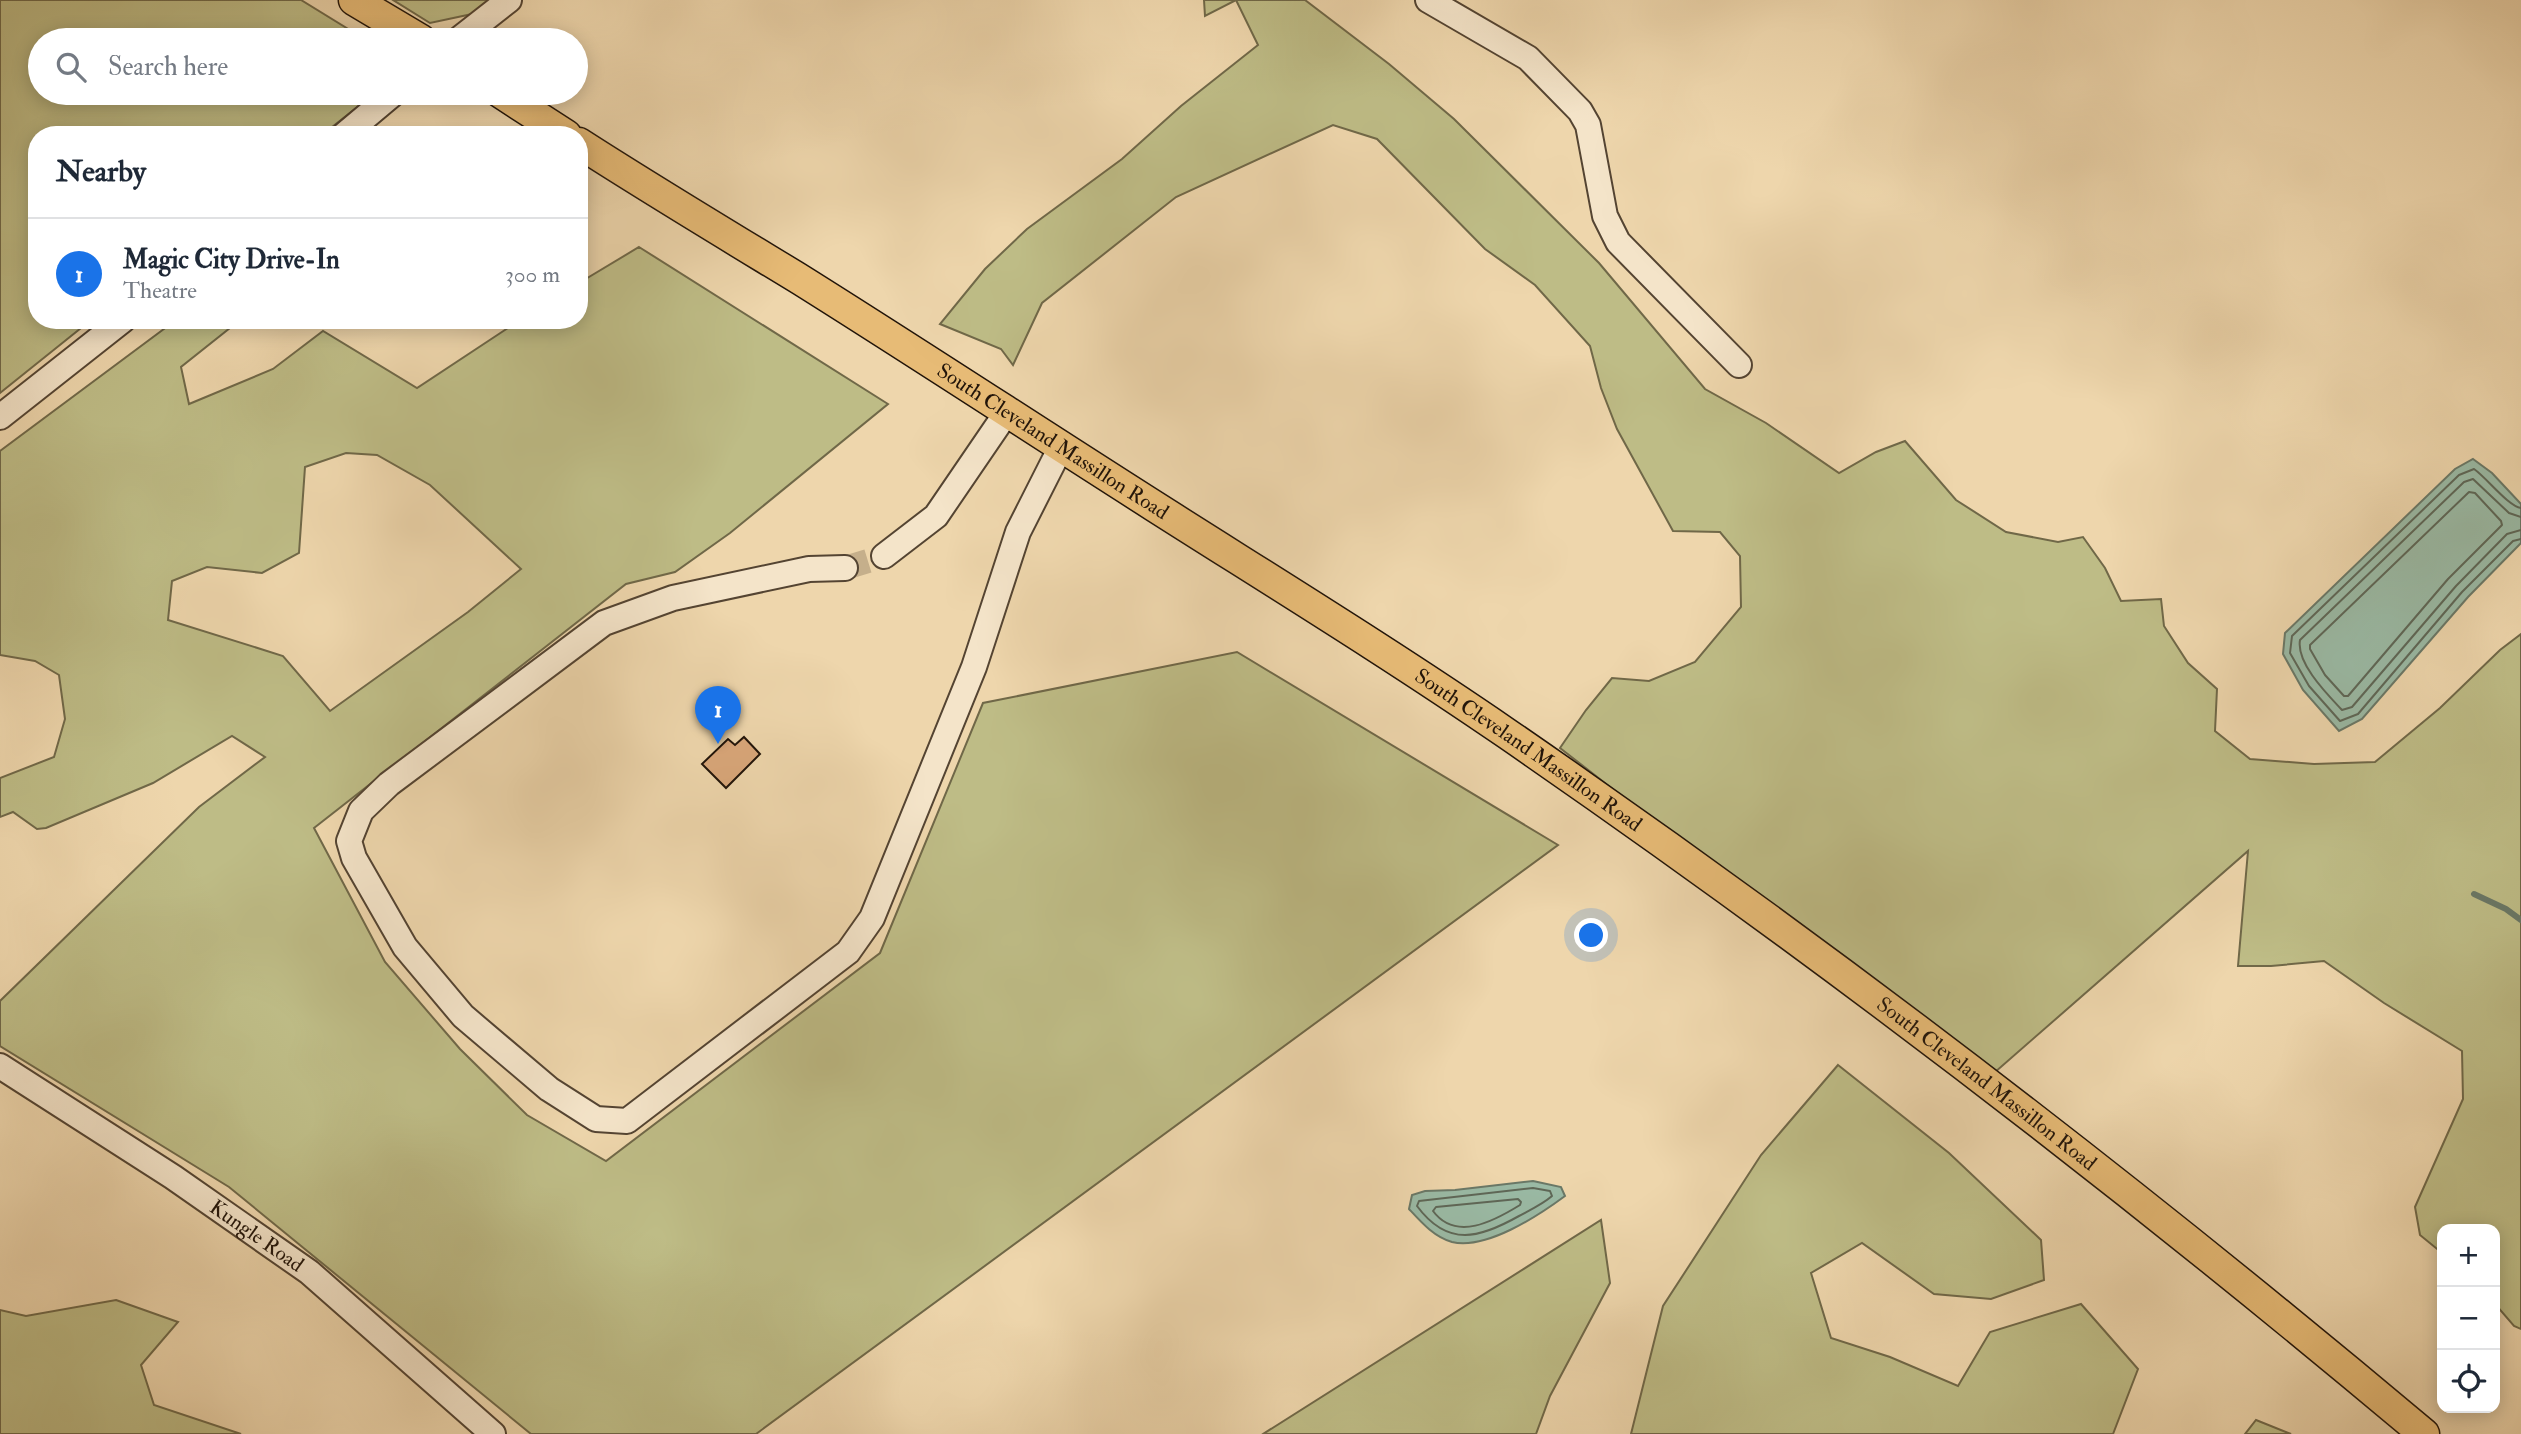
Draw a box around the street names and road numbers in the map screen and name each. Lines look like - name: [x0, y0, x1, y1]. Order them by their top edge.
- street label: South Cleveland Massillon Road: [932, 357, 1175, 526]
- street label: South Cleveland Massillon Road: [1410, 662, 1648, 838]
- street label: South Cleveland Massillon Road: [1871, 991, 2103, 1177]
- street label: Kungle Road: [205, 1193, 310, 1278]

